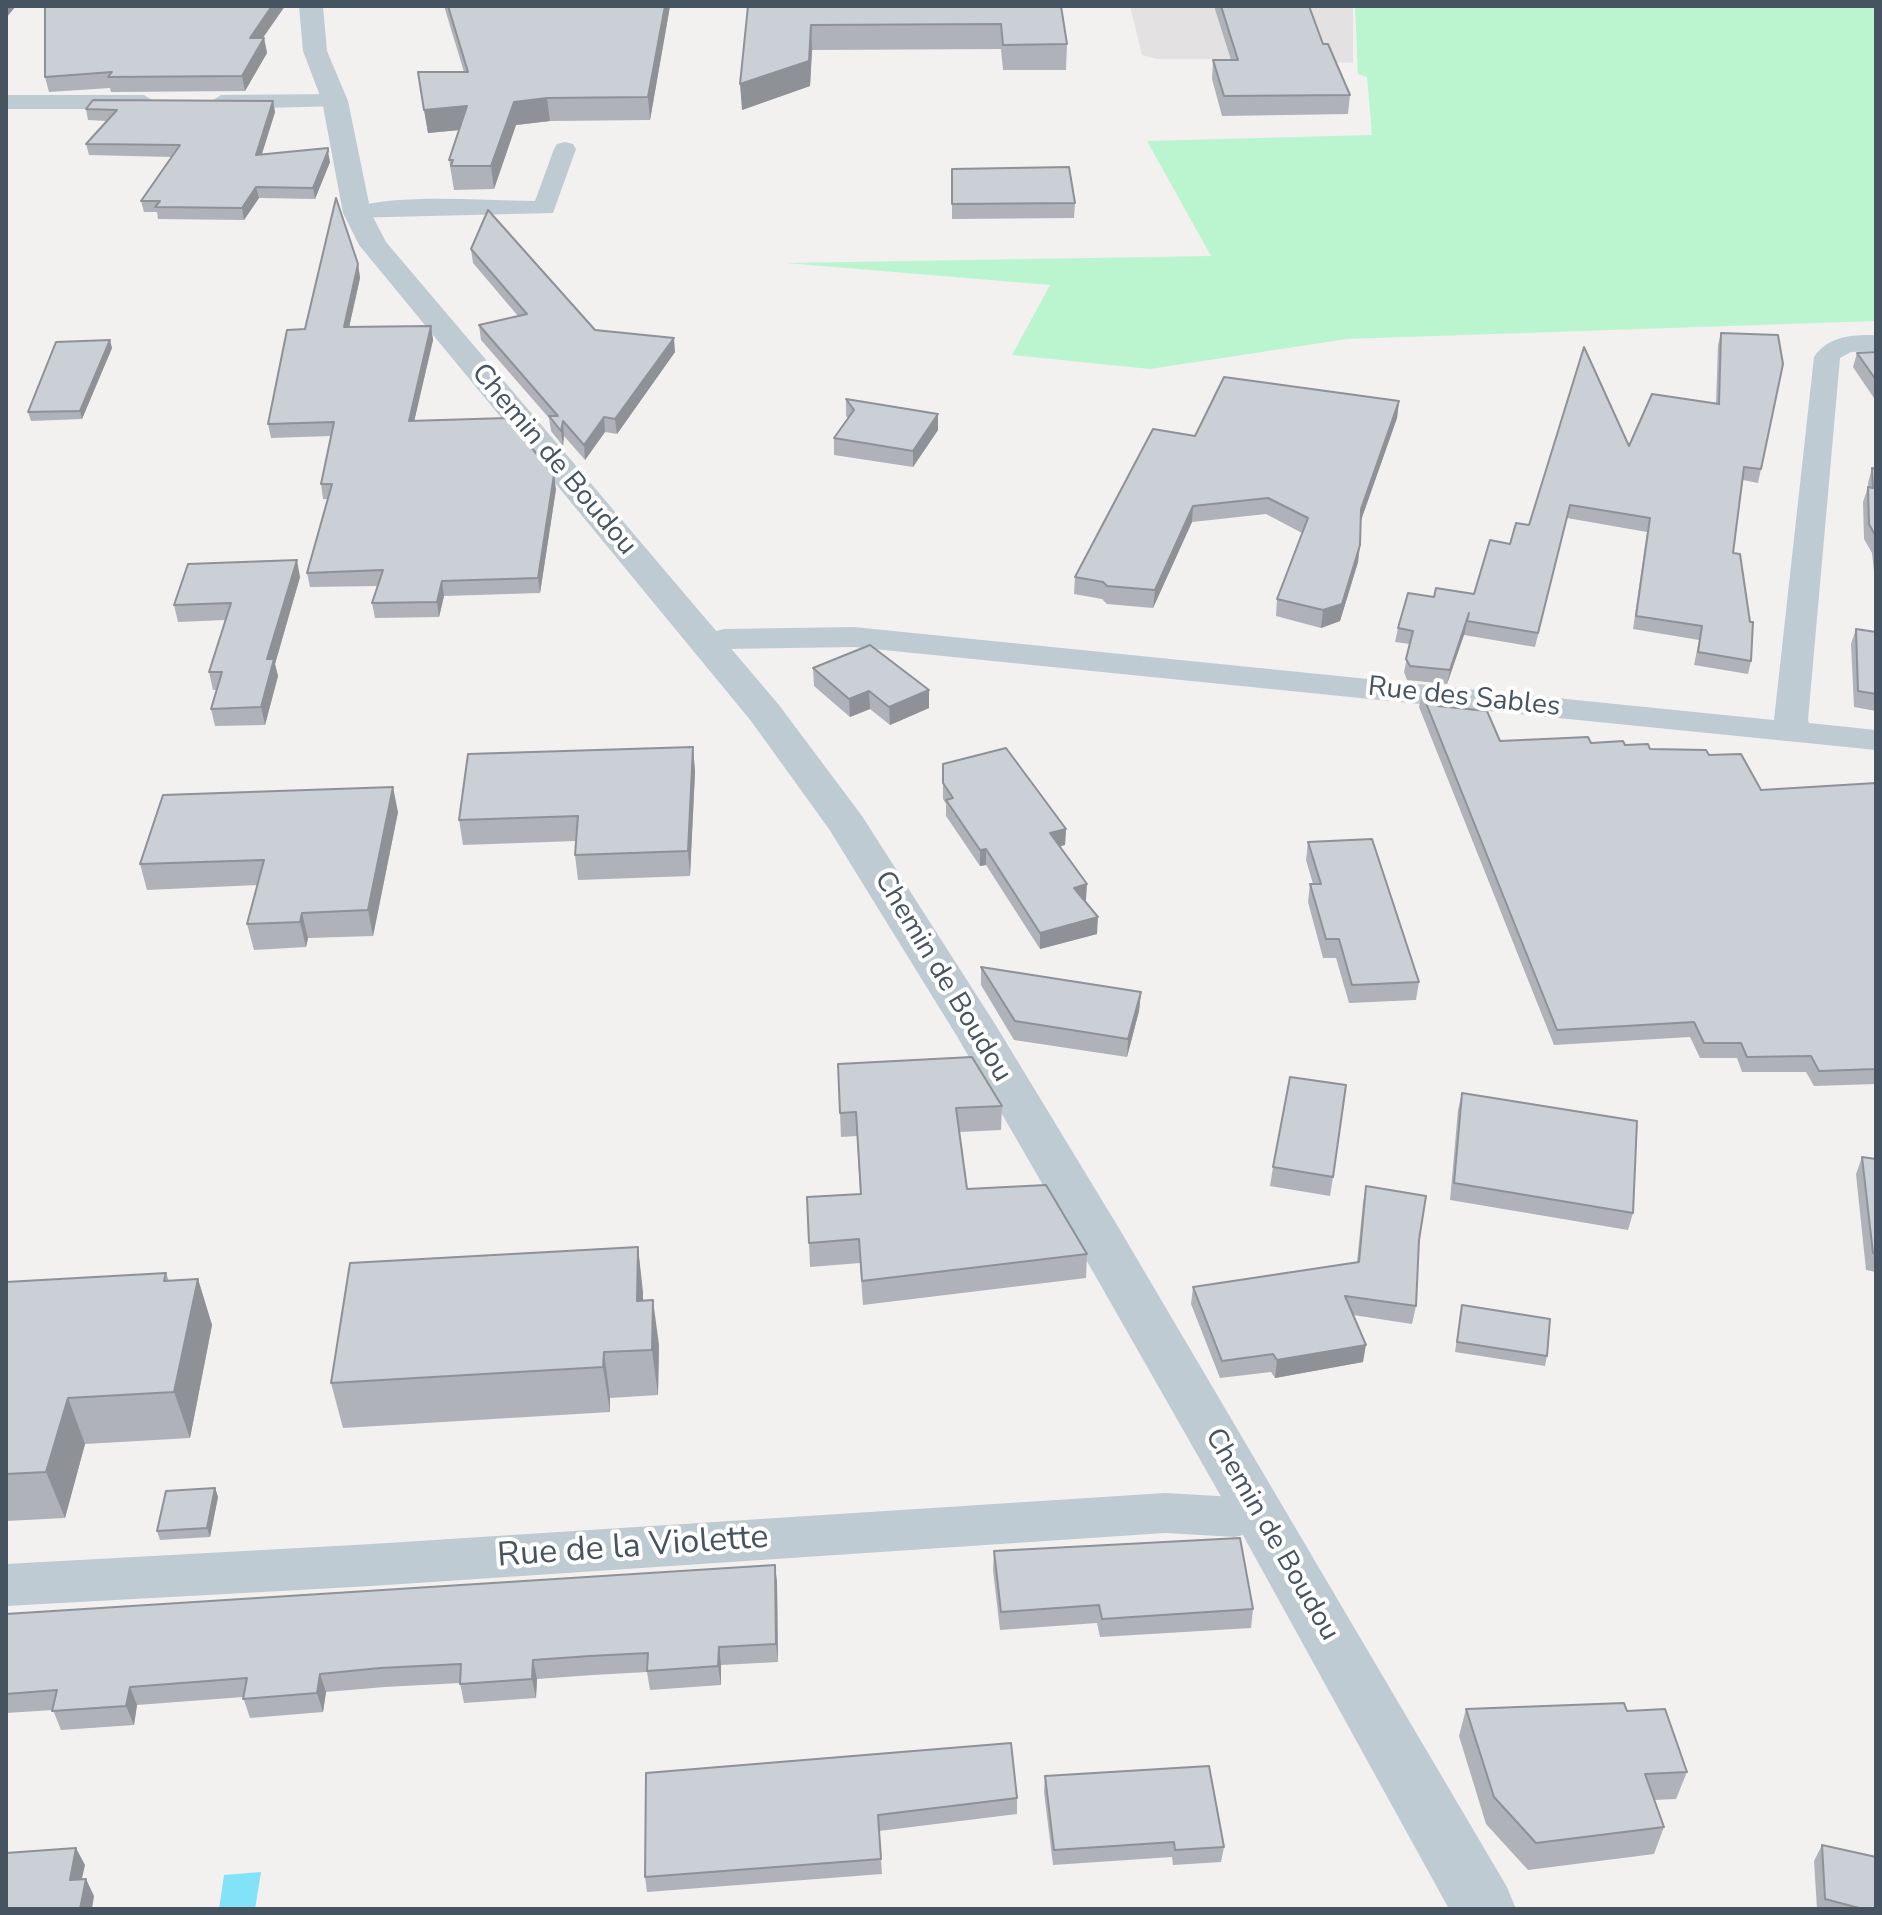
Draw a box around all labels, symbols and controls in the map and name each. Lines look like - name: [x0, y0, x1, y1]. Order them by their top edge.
- street label: Chemin de Boudou: [463, 357, 643, 563]
- street label: Rue des Sables: [1366, 671, 1562, 725]
- street label: Chemin de Boudou: [866, 866, 1018, 1088]
- street label: Chemin de Boudou: [1197, 1423, 1345, 1647]
- street label: Rue de la Violette: [496, 1518, 770, 1578]

